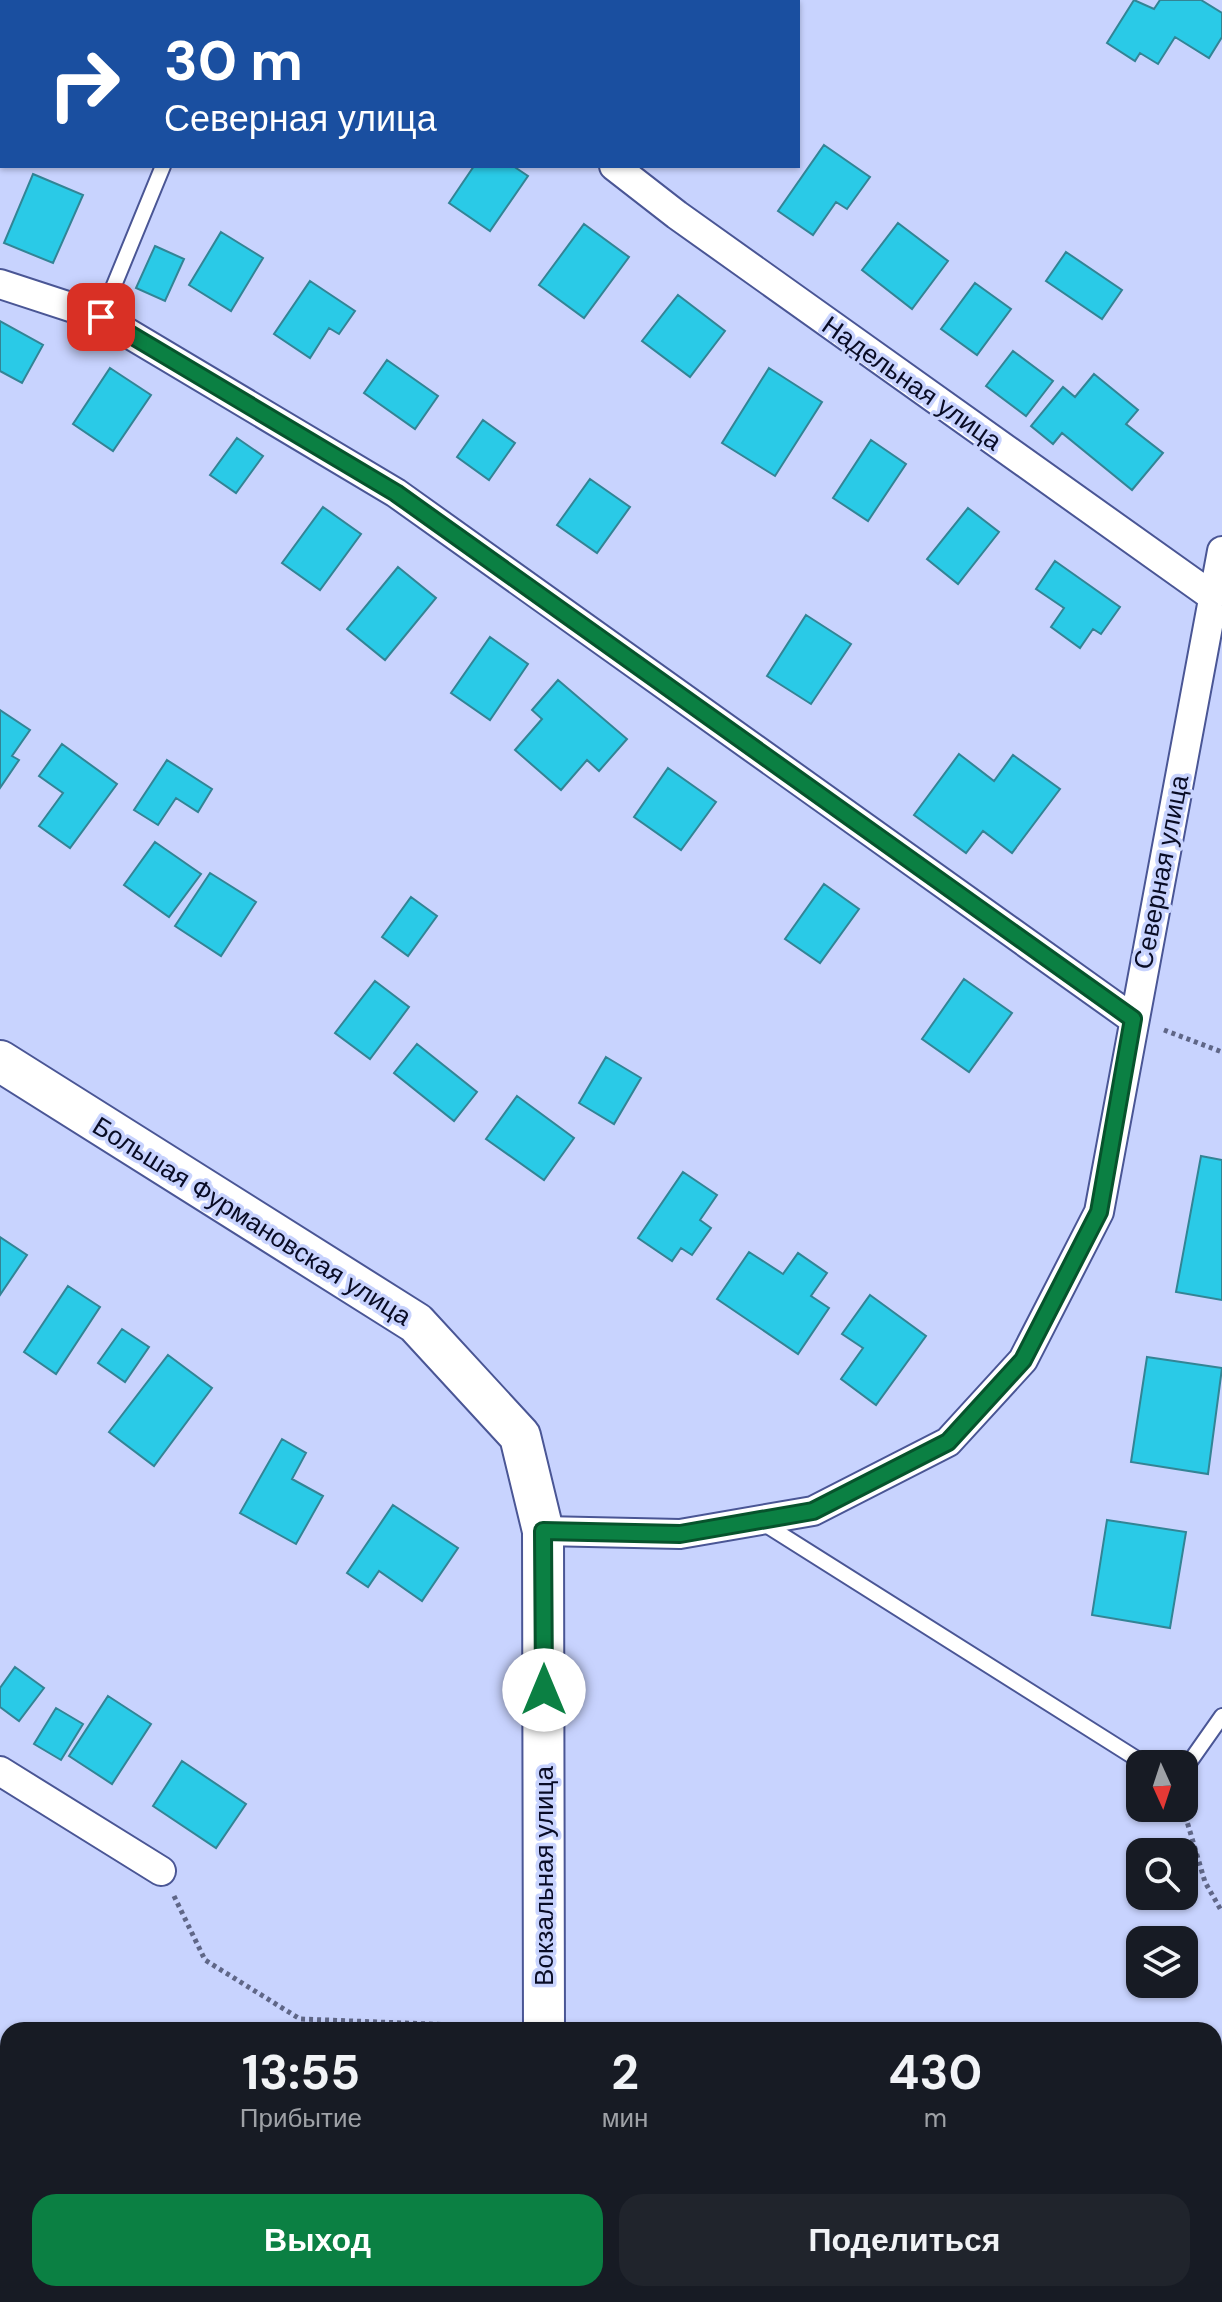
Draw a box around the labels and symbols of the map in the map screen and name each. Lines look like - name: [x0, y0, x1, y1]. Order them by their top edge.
- pin: [67, 283, 135, 351]
- street label: Надельная улица: [815, 308, 1009, 458]
- street label: Северная улица: [1126, 772, 1197, 972]
- street label: Большая Фурмановская улица: [86, 1109, 418, 1334]
- position arrow: [502, 1648, 586, 1732]
- north arrow: [1126, 1750, 1198, 1822]
- street label: Вокзальная улица: [527, 1766, 561, 1986]

